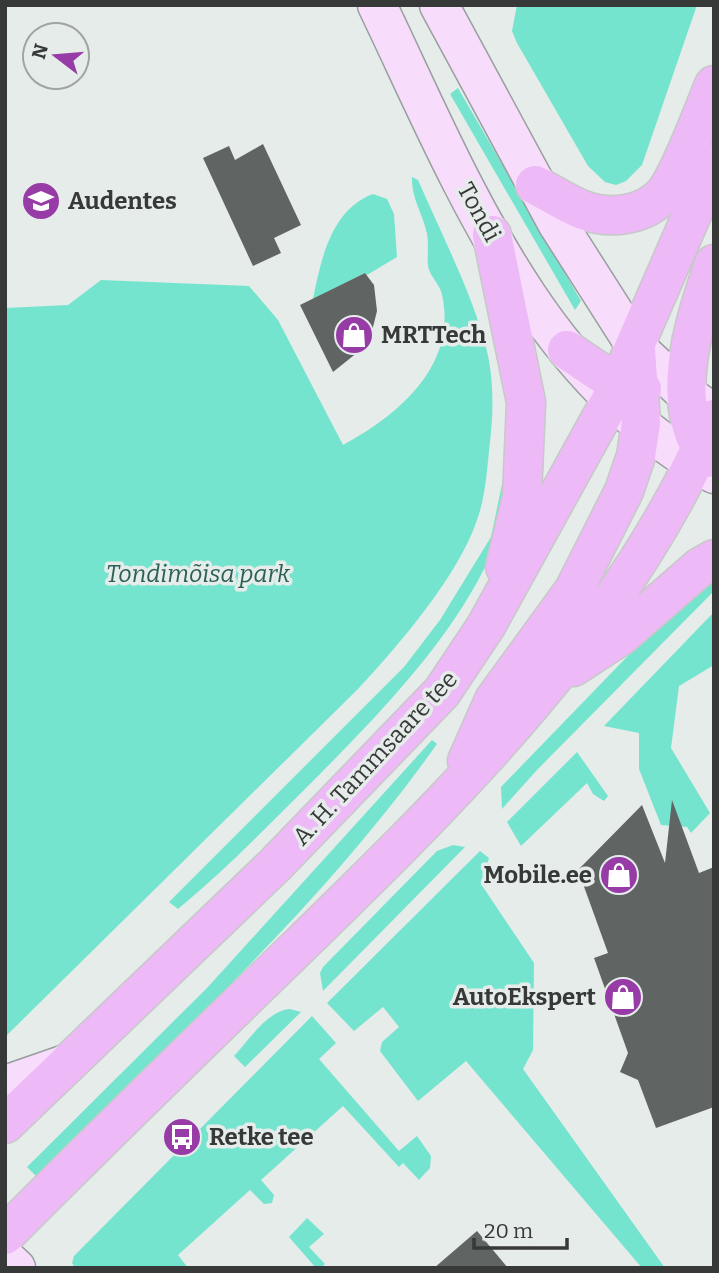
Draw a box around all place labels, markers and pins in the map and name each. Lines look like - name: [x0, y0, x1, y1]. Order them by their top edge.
- school or university icon: Audentes: [20, 180, 62, 222]
- place label: Audentes: [68, 187, 177, 215]
- shop icon: MRTTech: [333, 314, 375, 356]
- place label: MRTTech: [381, 321, 486, 349]
- shop icon: Mobile.ee: [598, 854, 640, 896]
- place label: Mobile.ee: [483, 861, 592, 889]
- shop icon: AutoEkspert: [602, 976, 644, 1018]
- place label: AutoEkspert: [453, 983, 597, 1011]
- bus stop icon: Retke tee: [161, 1116, 203, 1158]
- place label: Retke tee: [209, 1123, 314, 1151]

